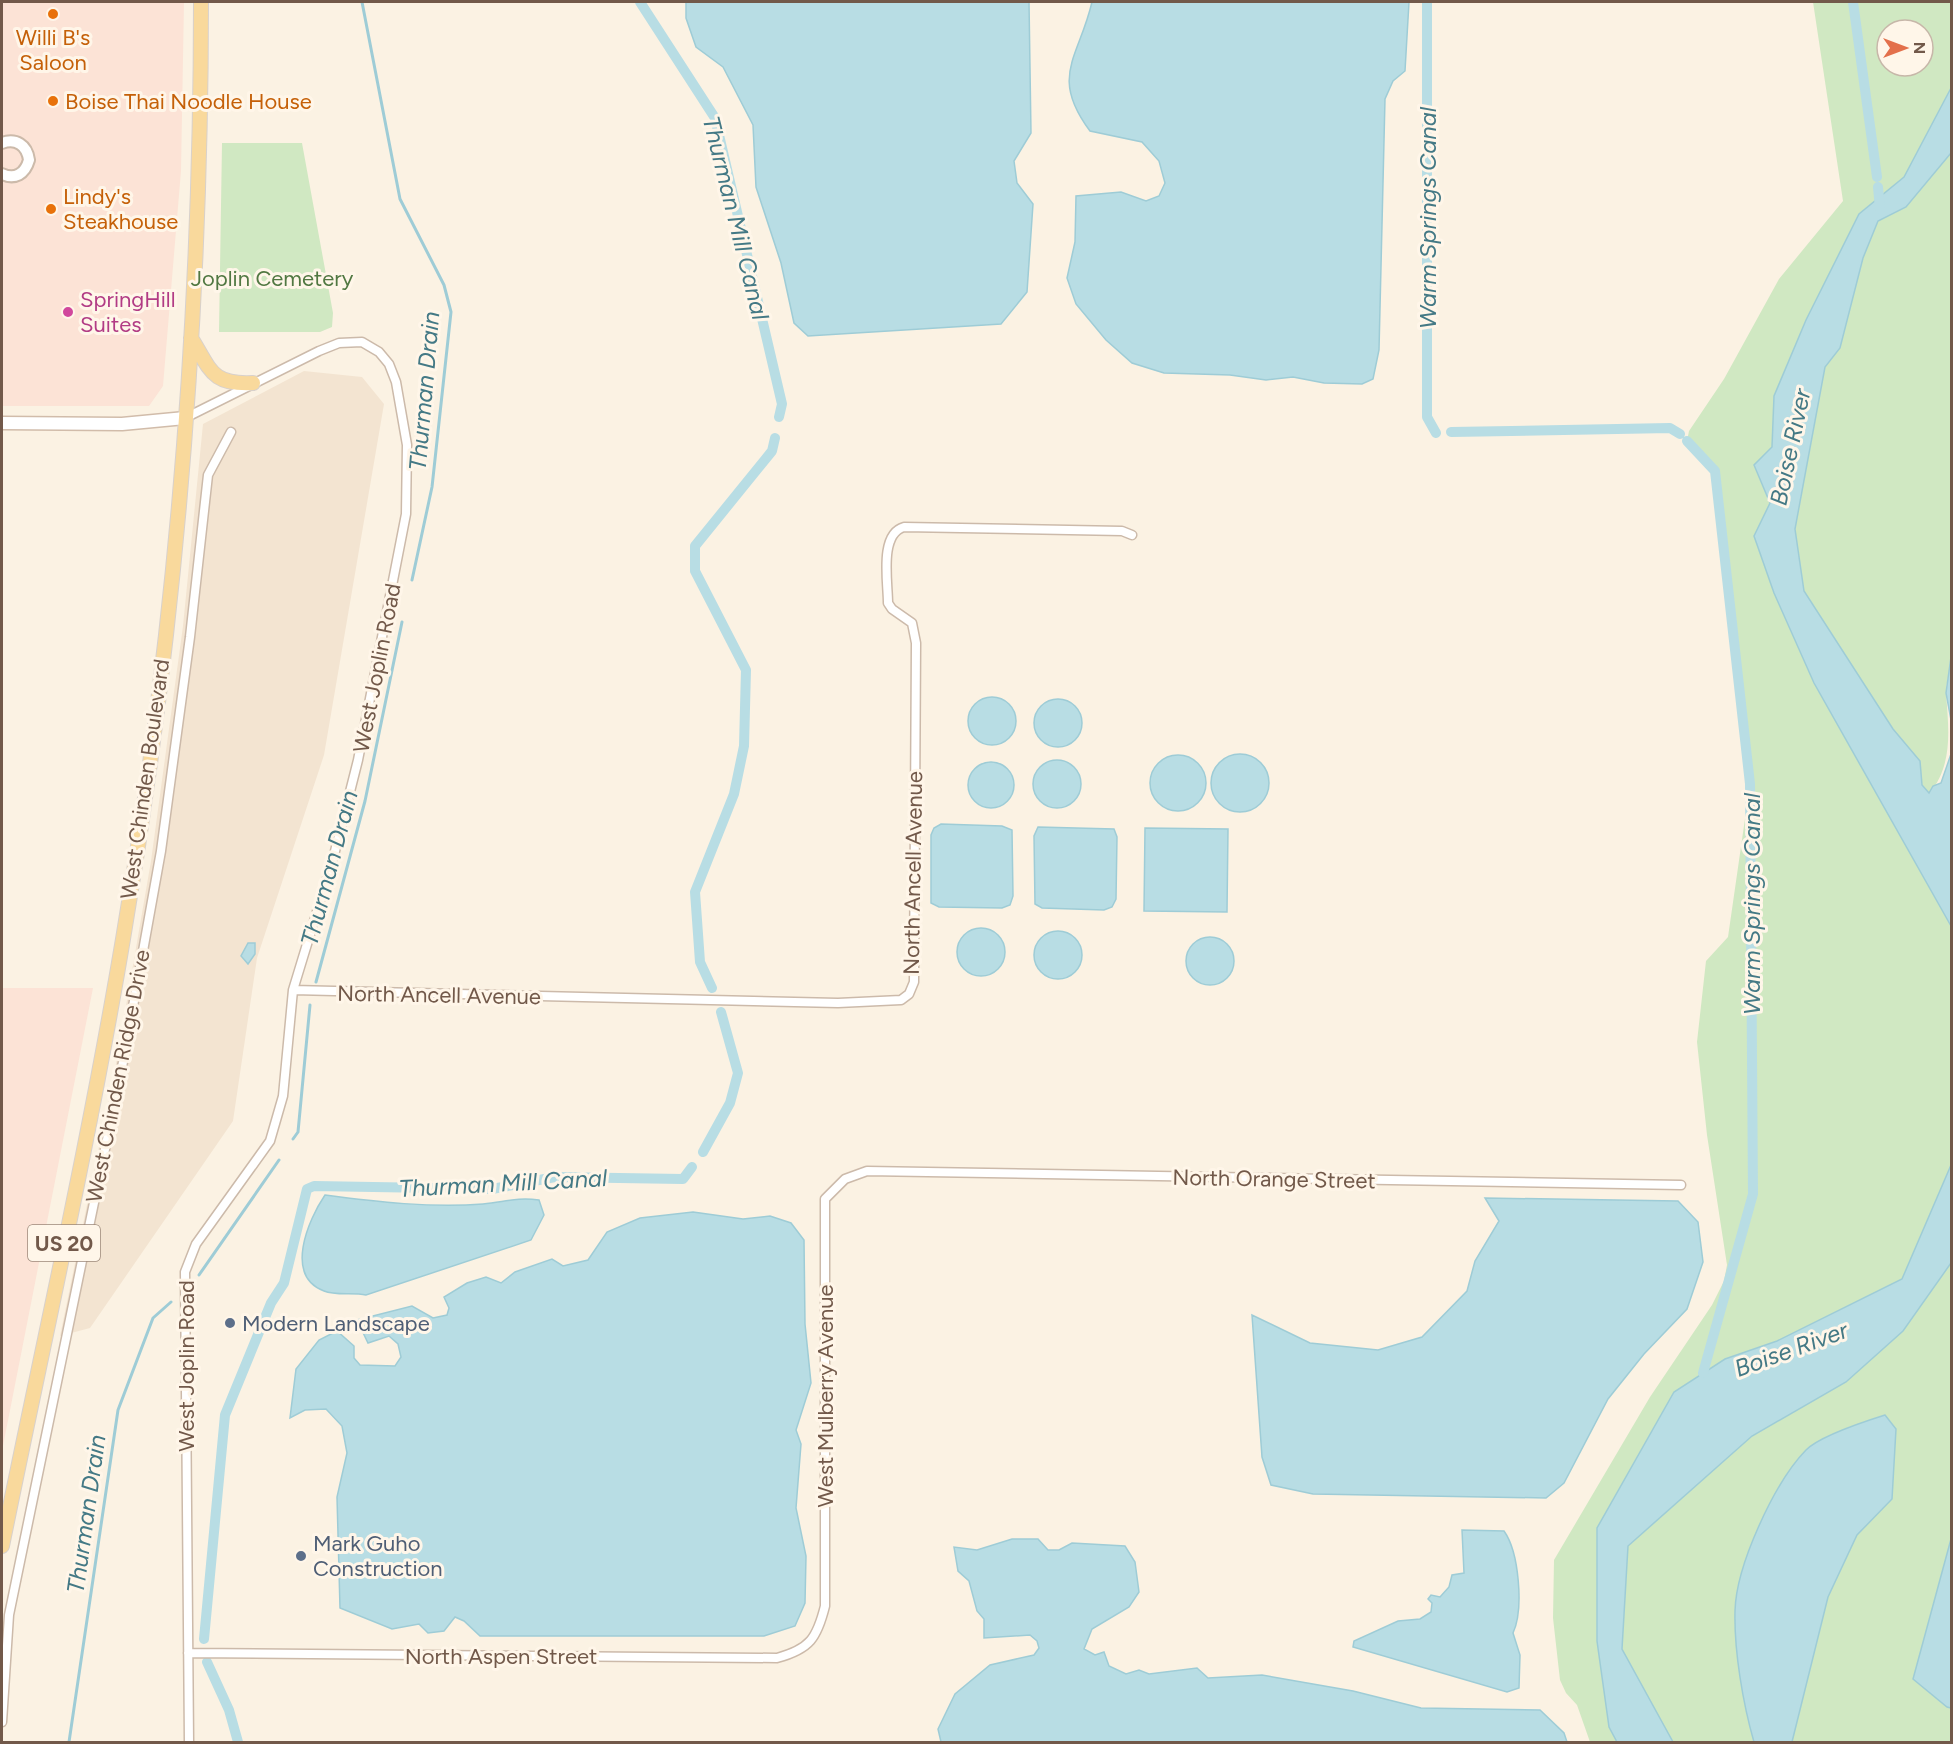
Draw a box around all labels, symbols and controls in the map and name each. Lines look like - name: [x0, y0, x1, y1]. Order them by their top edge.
- marker: Willi B's Saloon: [46, 7, 60, 21]
- north arrow: [1875, 18, 1935, 78]
- place label: Willi B's Saloon: [16, 24, 90, 76]
- text: N: [1910, 42, 1929, 54]
- place label: Boise Thai Noodle House: [65, 88, 312, 115]
- marker: Boise Thai Noodle House: [46, 94, 60, 108]
- water label: Warm Springs Canal: [1413, 106, 1442, 329]
- water label: Thurman Mill Canal: [697, 113, 775, 323]
- place label: Lindy's Steakhouse: [63, 183, 178, 235]
- marker: Lindy's Steakhouse: [44, 202, 58, 216]
- park label: Joplin Cemetery: [191, 265, 354, 292]
- place label: SpringHill Suites: [80, 286, 176, 338]
- marker: SpringHill Suites: [61, 305, 75, 319]
- water label: Thurman Drain: [403, 310, 445, 472]
- water label: Boise River: [1763, 385, 1817, 508]
- street label: West Joplin Road: [347, 581, 407, 755]
- street label: West Chinden Boulevard: [115, 657, 175, 901]
- street label: North Ancell Avenue: [898, 771, 928, 975]
- water label: Thurman Drain: [294, 787, 364, 949]
- water label: Warm Springs Canal: [1737, 792, 1766, 1015]
- street label: West Chinden Ridge Drive: [80, 947, 156, 1205]
- street label: North Ancell Avenue: [337, 980, 541, 1010]
- water label: Thurman Mill Canal: [398, 1163, 609, 1203]
- street label: North Orange Street: [1172, 1164, 1376, 1194]
- road number: US 20: [28, 1225, 100, 1261]
- street label: West Joplin Road: [173, 1280, 200, 1452]
- street label: West Mulberry Avenue: [812, 1284, 839, 1508]
- place label: Modern Landscape: [242, 1310, 430, 1337]
- water label: Boise River: [1730, 1315, 1852, 1383]
- marker: Modern Landscape: [223, 1316, 237, 1330]
- water label: Thurman Drain: [61, 1433, 111, 1595]
- place label: Mark Guho Construction: [313, 1530, 443, 1582]
- marker: Mark Guho Construction: [294, 1549, 308, 1563]
- street label: North Aspen Street: [405, 1643, 597, 1670]

